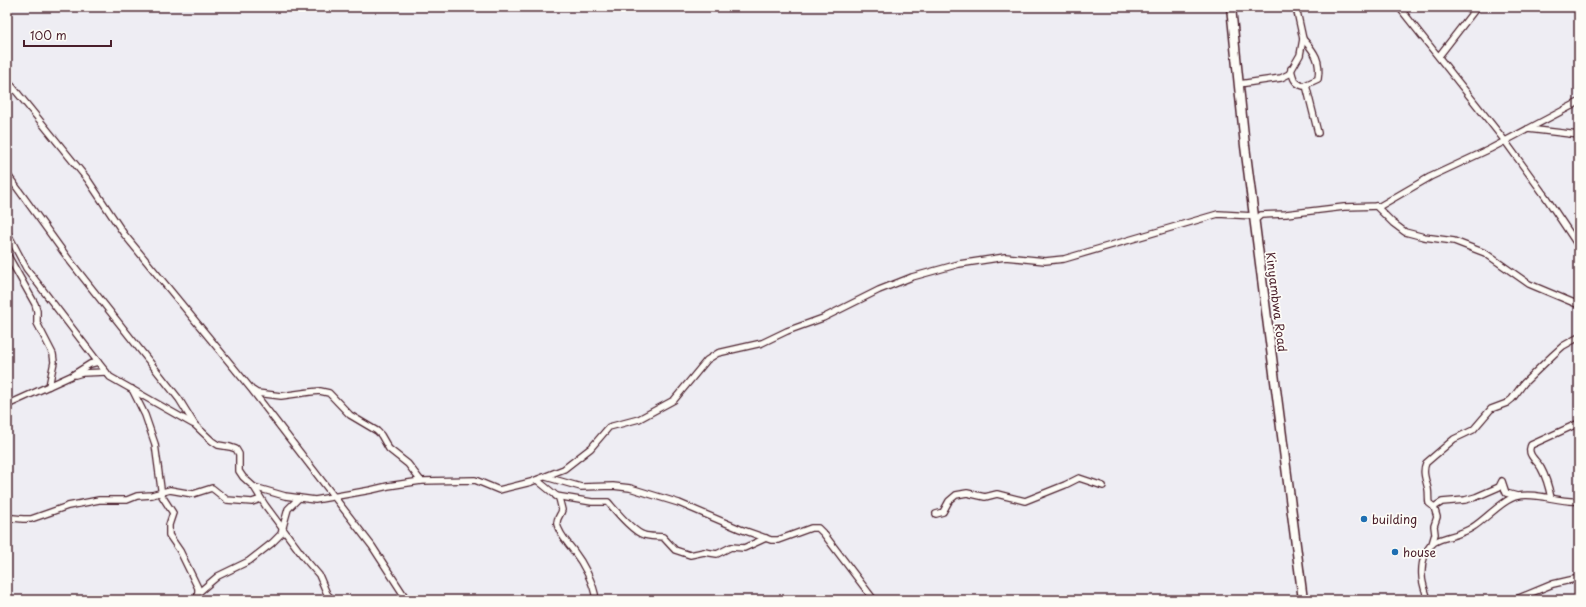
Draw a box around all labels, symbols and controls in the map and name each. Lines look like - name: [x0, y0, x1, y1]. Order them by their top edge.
- scale bar: [24, 22, 111, 48]
- text: 100 m: [30, 26, 67, 44]
- street label: Kinyambwa Road: [1262, 251, 1292, 353]
- place label: building: [1372, 510, 1417, 528]
- marker: building: [1359, 514, 1369, 524]
- place label: house: [1403, 543, 1437, 561]
- marker: house: [1390, 547, 1400, 557]

